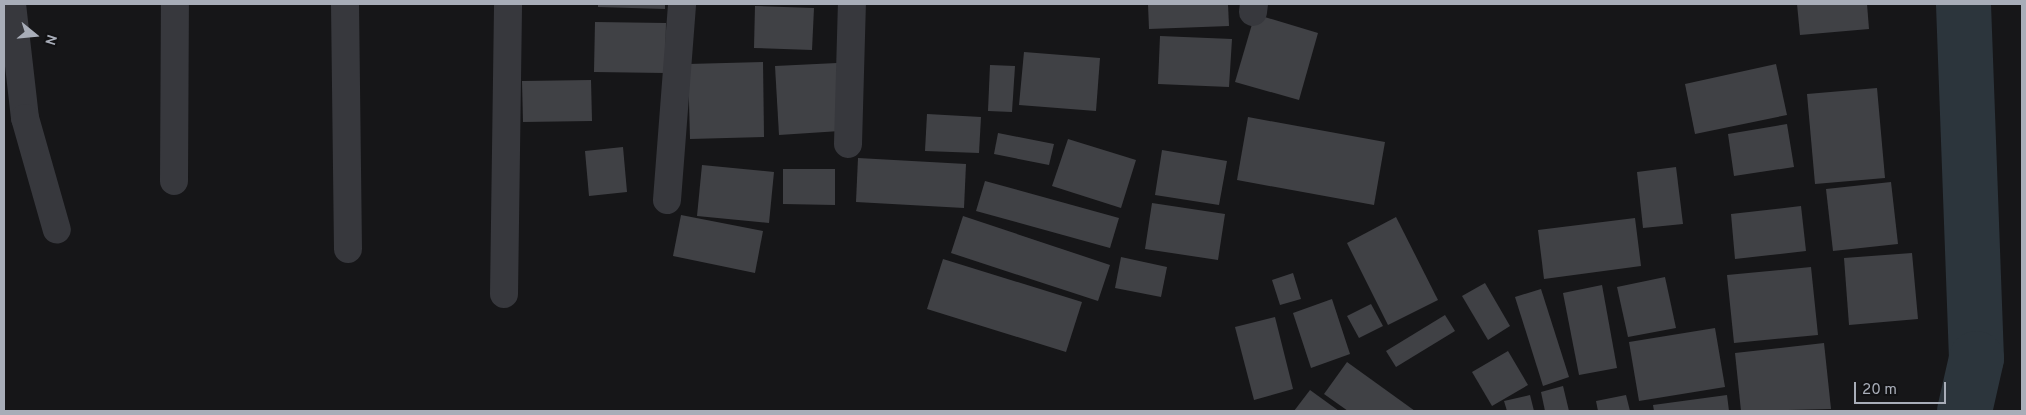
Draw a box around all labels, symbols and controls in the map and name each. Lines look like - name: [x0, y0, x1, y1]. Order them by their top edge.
- north arrow: [10, 10, 60, 60]
- text: N: [40, 32, 59, 47]
- scale bar: [1856, 372, 1948, 404]
- text: 20 m: [1862, 381, 1897, 400]

